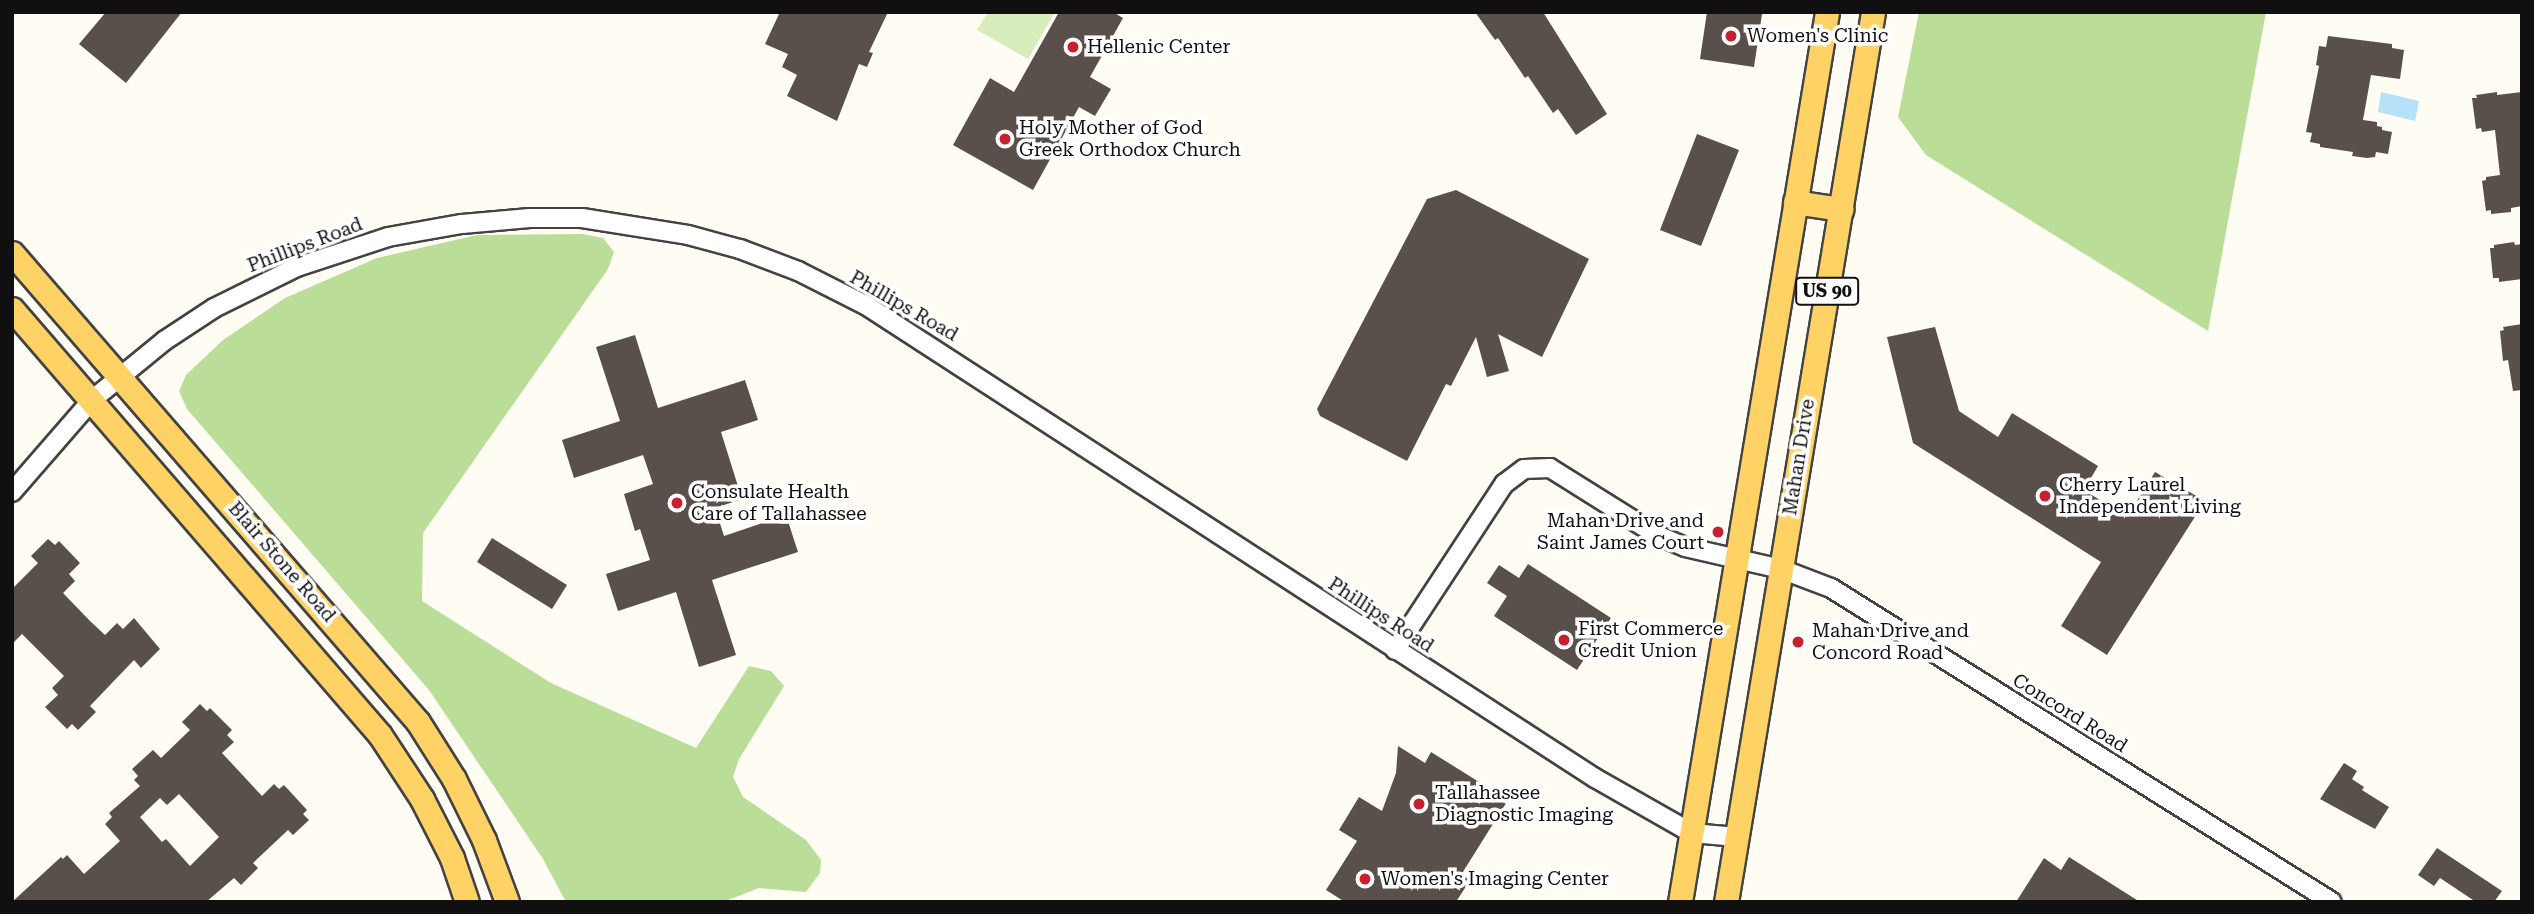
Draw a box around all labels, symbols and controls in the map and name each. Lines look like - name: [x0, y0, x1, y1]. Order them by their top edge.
- place label: Women's Clinic: [1747, 25, 1888, 47]
- marker: Women's Clinic: [1721, 26, 1741, 46]
- place label: Hellenic Center: [1087, 36, 1230, 58]
- marker: Hellenic Center: [1065, 39, 1081, 55]
- place label: Holy Mother of God Greek Orthodox Church: [1019, 117, 1241, 161]
- marker: Holy Mother of God Greek Orthodox Church: [997, 131, 1013, 147]
- street label: Phillips Road: [244, 213, 366, 277]
- street label: Phillips Road: [846, 266, 962, 346]
- road number: US 90: [1794, 276, 1860, 306]
- street label: Mahan Drive: [1779, 397, 1819, 517]
- place label: Cherry Laurel Independent Living: [2059, 474, 2241, 518]
- place label: Consulate Health Care of Tallahassee: [691, 481, 867, 525]
- marker: Cherry Laurel Independent Living: [2037, 488, 2053, 504]
- marker: Consulate Health Care of Tallahassee: [669, 495, 685, 511]
- street label: Blair Stone Road: [224, 497, 340, 627]
- place label: Mahan Drive and Saint James Court: [1537, 510, 1704, 554]
- marker: Mahan Drive and Saint James Court: [1710, 524, 1726, 540]
- street label: Phillips Road: [1324, 572, 1438, 658]
- place label: First Commerce Credit Union: [1578, 618, 1723, 662]
- place label: Mahan Drive and Concord Road: [1812, 620, 1969, 664]
- marker: First Commerce Credit Union: [1556, 632, 1572, 648]
- marker: Mahan Drive and Concord Road: [1790, 634, 1806, 650]
- street label: Concord Road: [2008, 669, 2132, 757]
- place label: Tallahassee Diagnostic Imaging: [1435, 782, 1613, 826]
- marker: Tallahassee Diagnostic Imaging: [1409, 794, 1429, 814]
- place label: Women's Imaging Center: [1381, 868, 1609, 890]
- marker: Women's Imaging Center: [1355, 869, 1375, 889]

